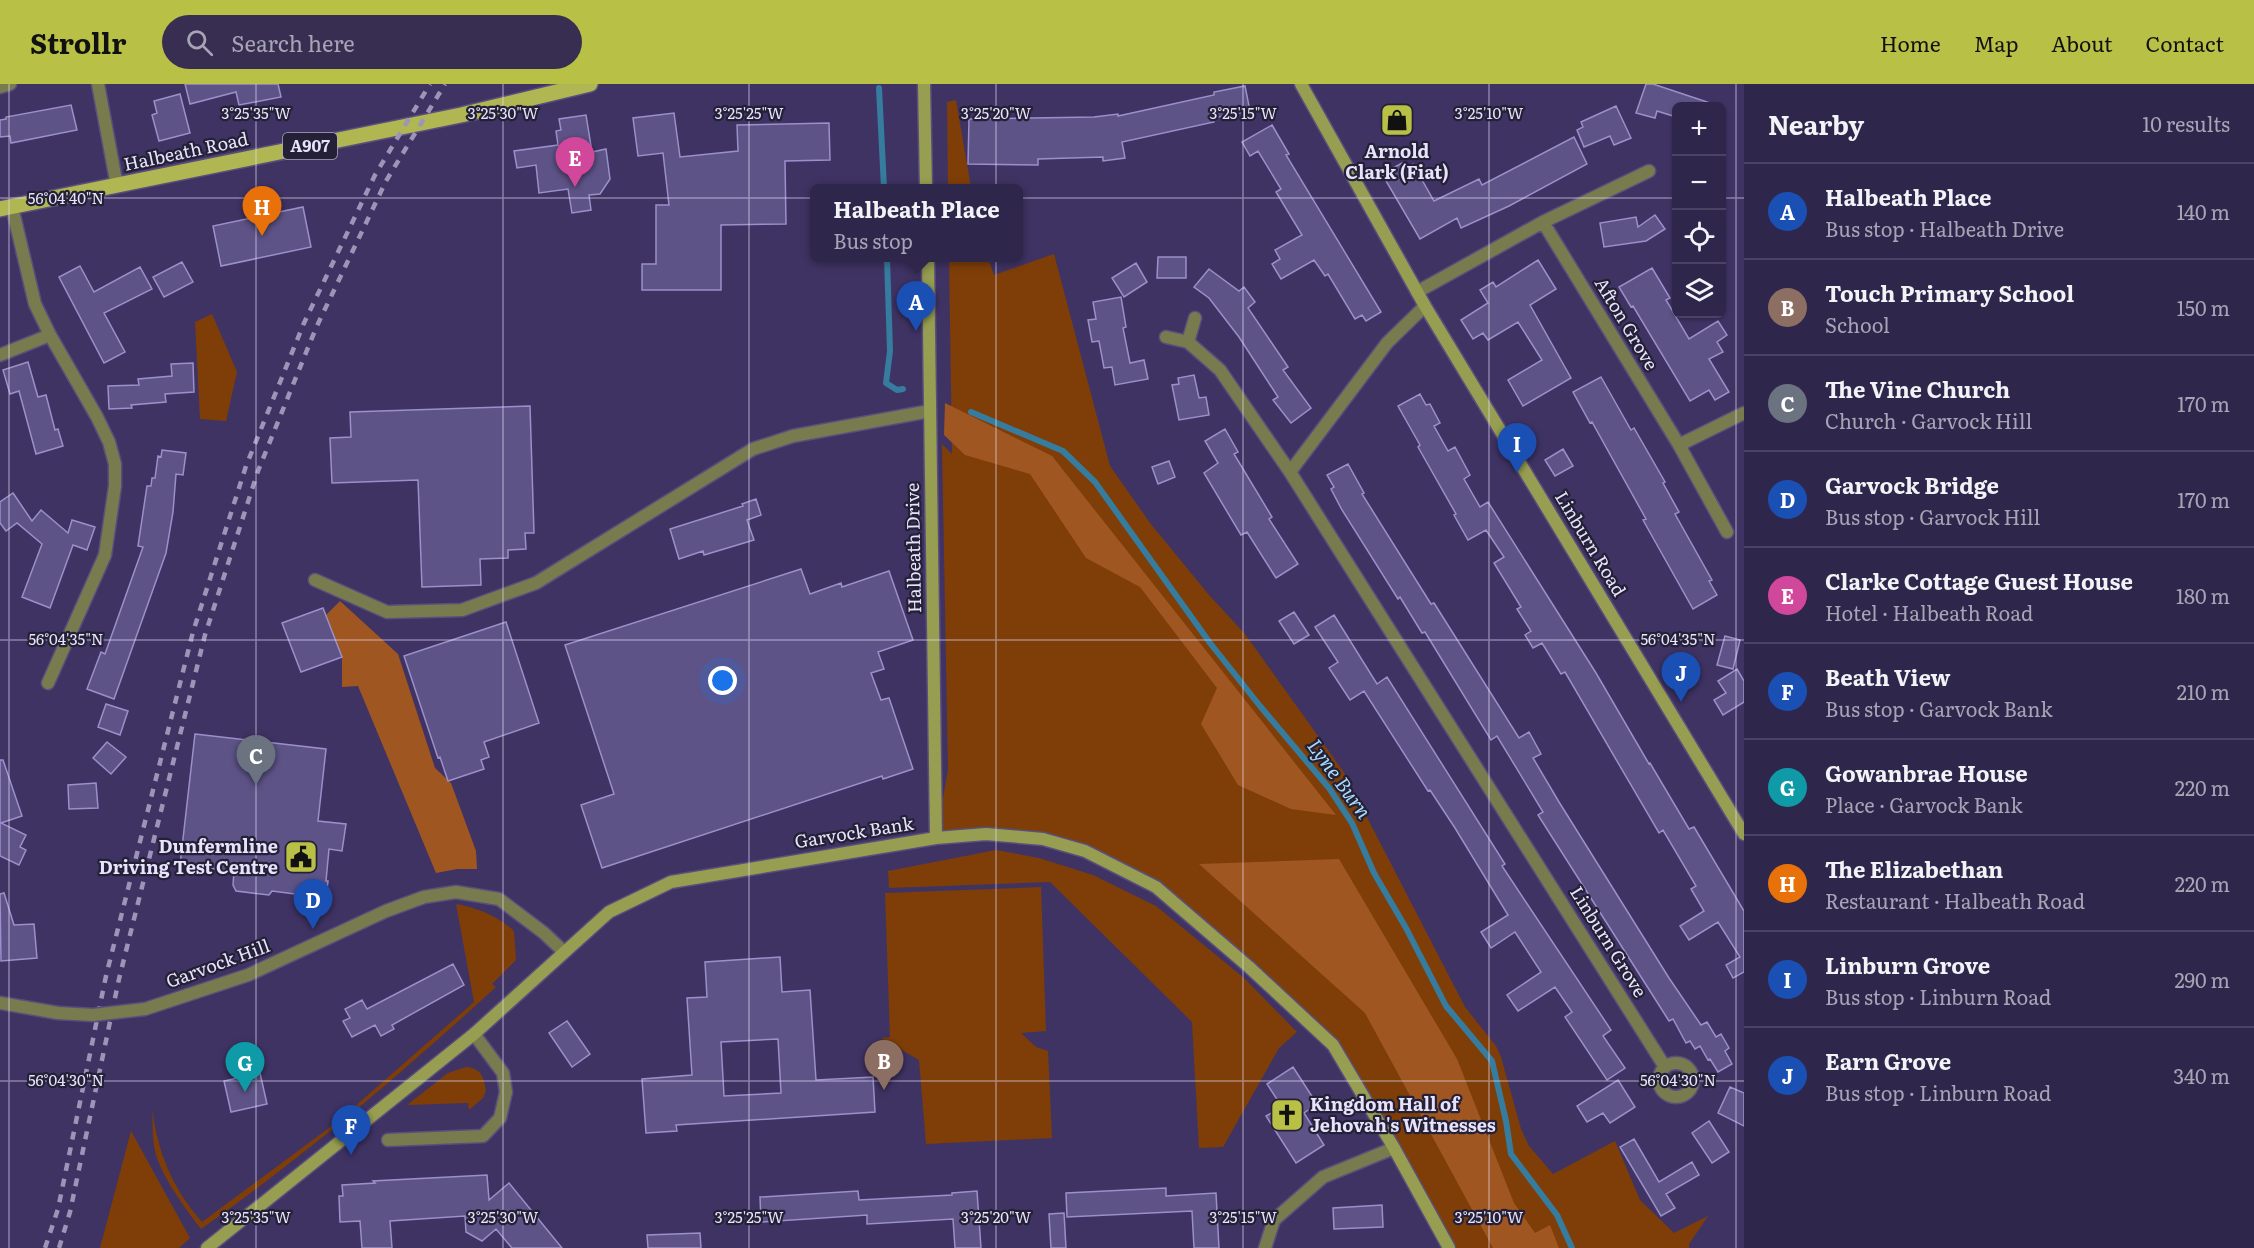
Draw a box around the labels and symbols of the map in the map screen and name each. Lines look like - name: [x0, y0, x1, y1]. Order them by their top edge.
- text: 3°25'35"W: [221, 101, 291, 124]
- text: 3°25'30"W: [468, 101, 539, 124]
- text: 3°25'25"W: [714, 101, 784, 124]
- text: 3°25'20"W: [961, 101, 1032, 124]
- text: 3°25'15"W: [1209, 101, 1277, 124]
- text: 3°25'10"W: [1455, 101, 1524, 124]
- shop icon: Arnold Clark (Fiat): [1379, 102, 1415, 138]
- street label: Halbeath Road: [121, 124, 250, 177]
- road number: A907: [283, 133, 337, 159]
- place label: Arnold Clark (Fiat): [1345, 137, 1449, 185]
- pin: E: [556, 138, 594, 187]
- text: 56°04'40"N: [28, 186, 104, 209]
- pin: H: [242, 186, 282, 236]
- street label: Afton Grove: [1589, 272, 1666, 375]
- pin: A: [896, 282, 936, 331]
- pin: I: [1498, 424, 1537, 473]
- street label: Halbeath Drive: [898, 483, 927, 613]
- street label: Linburn Road: [1549, 485, 1633, 601]
- text: 56°04'35"N: [28, 627, 104, 650]
- text: 56°04'35"N: [1640, 627, 1716, 650]
- pin: J: [1662, 652, 1700, 702]
- your location: [708, 666, 737, 695]
- water label: Lyne Burn: [1301, 732, 1380, 824]
- pin: C: [236, 736, 276, 785]
- street label: Garvock Bank: [792, 809, 916, 854]
- place label: Dunfermline Driving Test Centre: [99, 832, 278, 880]
- public building icon: Dunfermline Driving Test Centre: [283, 839, 319, 875]
- pin: D: [294, 880, 332, 929]
- street label: Linburn Grove: [1564, 880, 1654, 1002]
- street label: Garvock Hill: [162, 931, 273, 994]
- pin: B: [864, 1040, 904, 1090]
- pin: G: [226, 1042, 264, 1092]
- text: 56°04'30"N: [28, 1068, 104, 1091]
- text: 56°04'30"N: [1640, 1068, 1716, 1091]
- place label: Kingdom Hall of Jehovah's Witnesses: [1310, 1090, 1496, 1138]
- church icon: Kingdom Hall of Jehovah's Witnesses: [1269, 1097, 1305, 1133]
- pin: F: [332, 1106, 370, 1155]
- text: 3°25'35"W: [221, 1205, 291, 1228]
- text: 3°25'30"W: [468, 1205, 539, 1228]
- text: 3°25'25"W: [714, 1205, 784, 1228]
- text: 3°25'20"W: [961, 1205, 1032, 1228]
- text: 3°25'15"W: [1209, 1205, 1277, 1228]
- text: 3°25'10"W: [1455, 1205, 1524, 1228]

